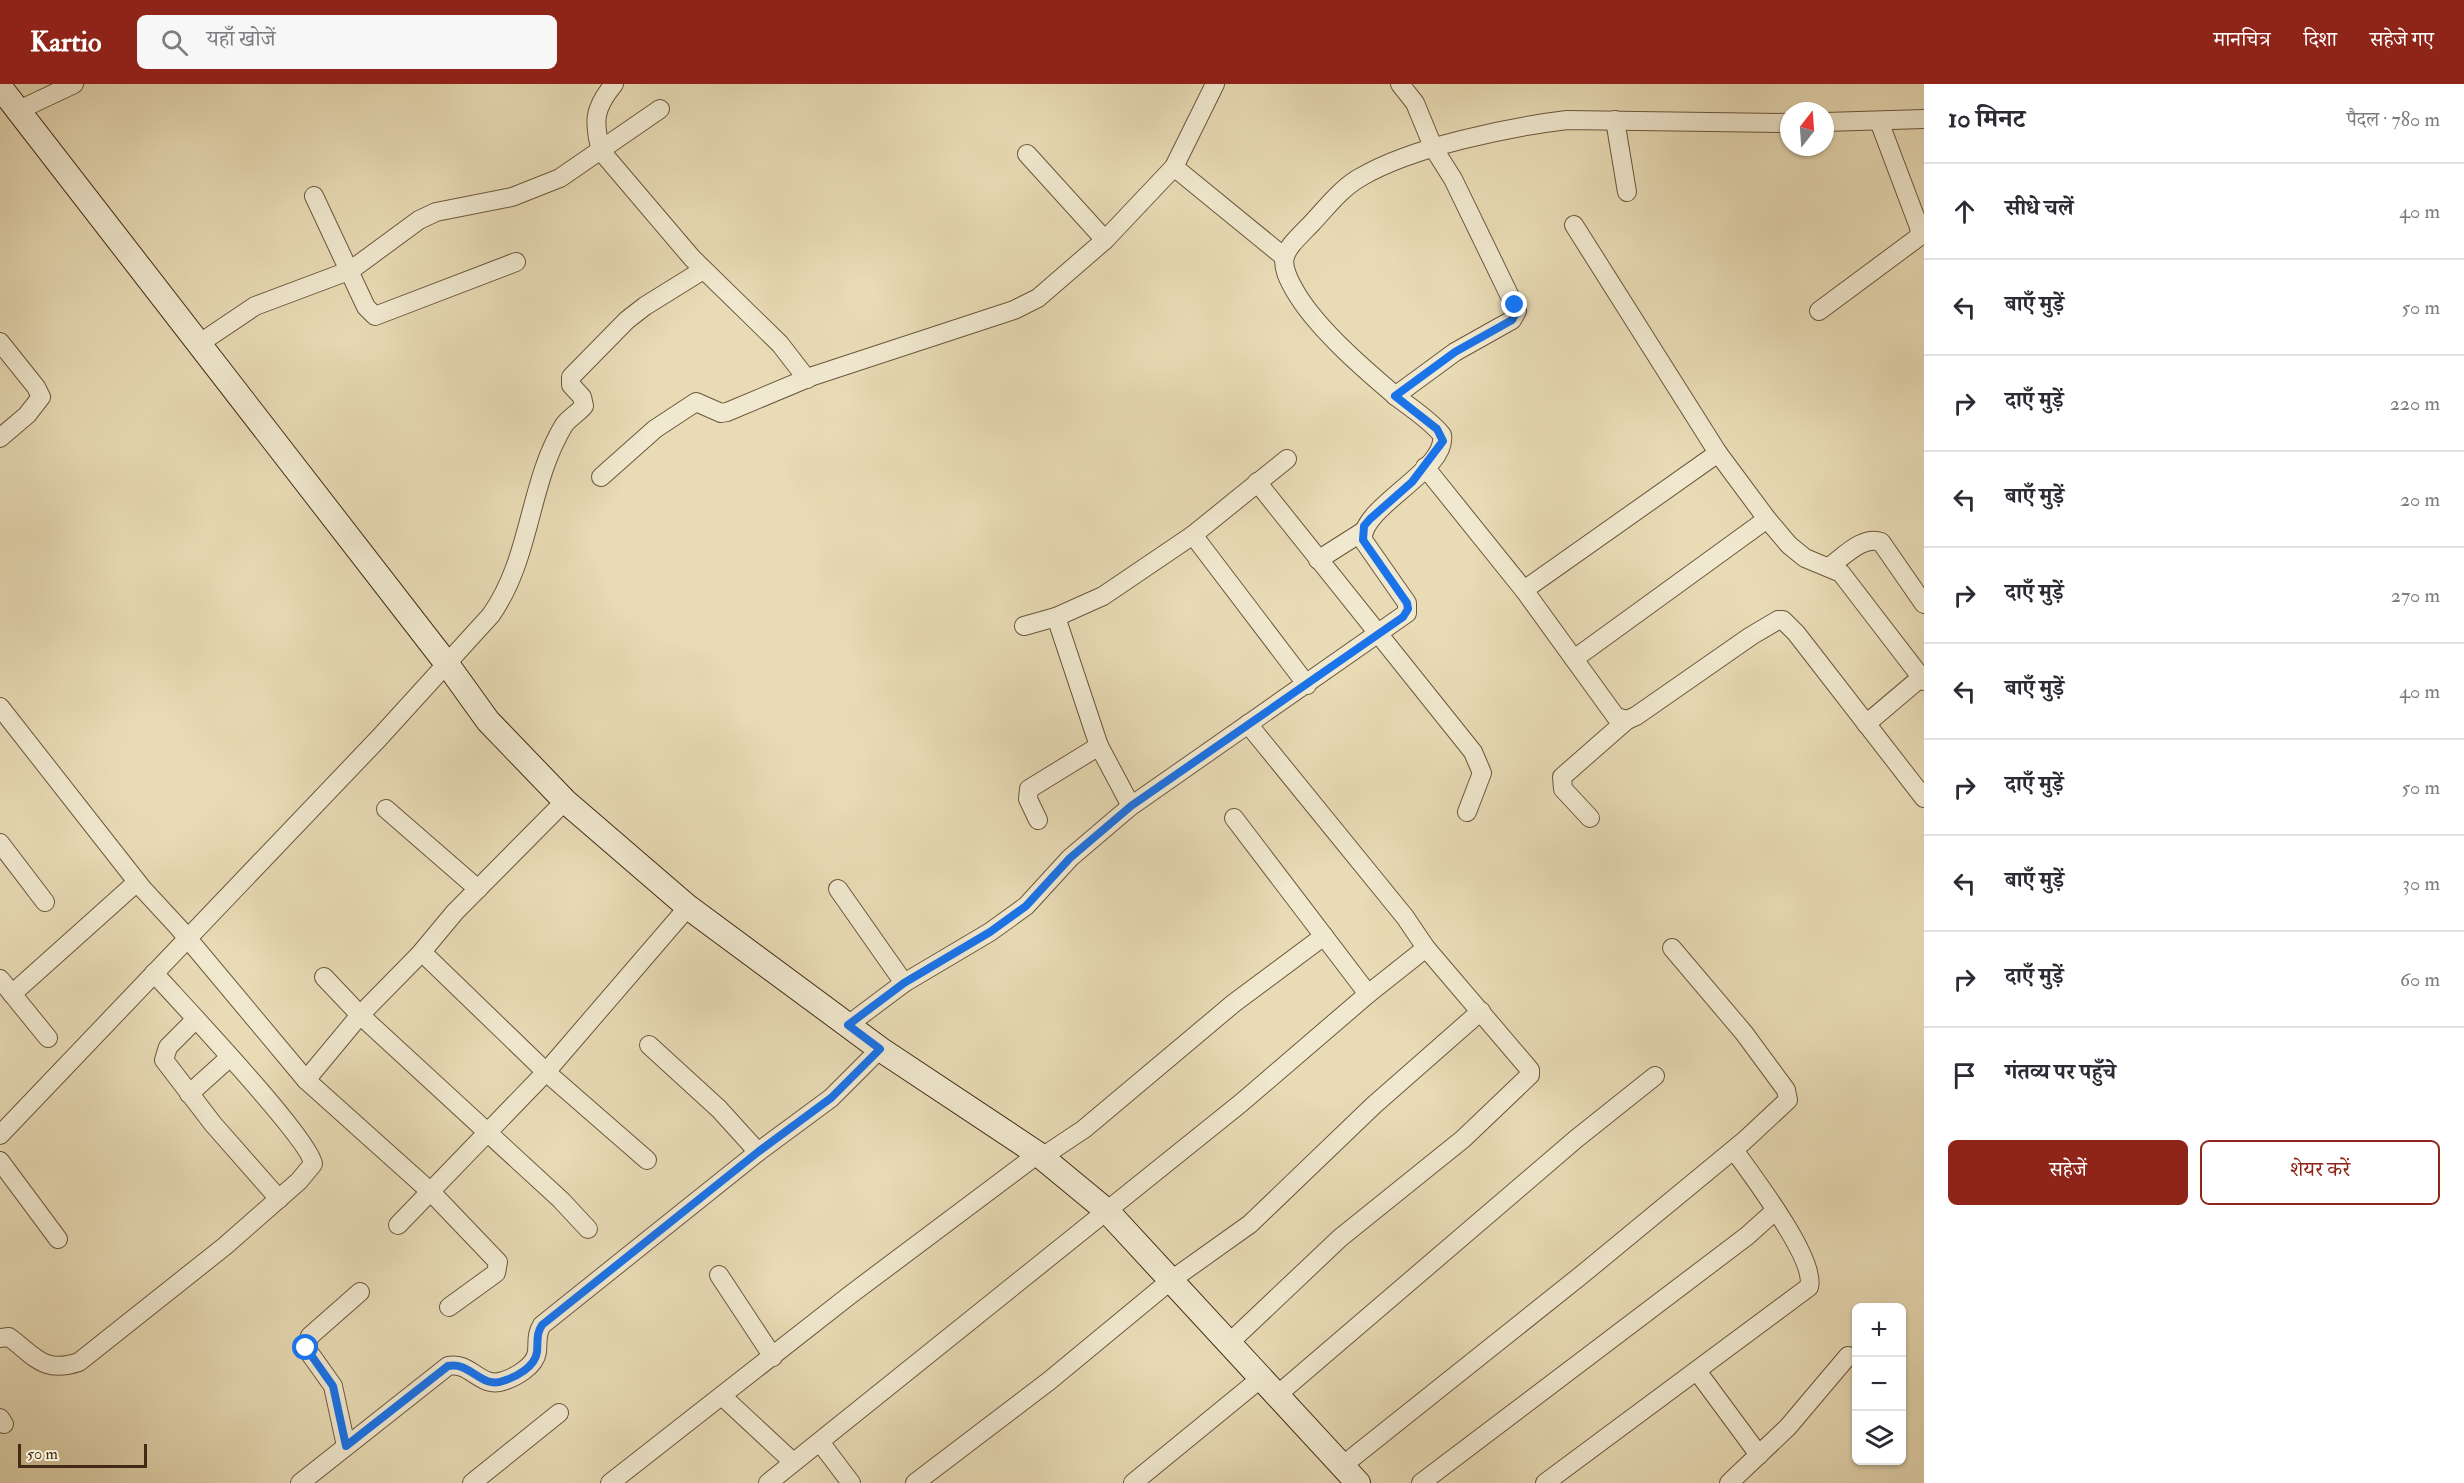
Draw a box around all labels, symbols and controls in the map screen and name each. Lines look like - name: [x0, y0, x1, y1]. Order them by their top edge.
- search box: [137, 15, 557, 69]
- text: Kartio: [30, 25, 101, 60]
- text: यहाँ खोजें: [206, 25, 275, 53]
- icon: search: [158, 26, 191, 59]
- text: मानचित्र: [2214, 26, 2270, 53]
- text: दिशा: [2303, 26, 2337, 53]
- text: सहेजे गए: [2370, 26, 2434, 53]
- north arrow: [1780, 102, 1834, 156]
- text: 10 मिनट: [1948, 103, 2025, 135]
- text: पैदल · 780 m: [2346, 107, 2440, 132]
- text: सीधे चलें: [2005, 194, 2073, 222]
- icon: ahead: [1948, 195, 1981, 228]
- text: 40 m: [2399, 199, 2440, 224]
- text: बाएँ मुड़ें: [2005, 290, 2064, 318]
- route end: [1501, 291, 1527, 317]
- icon: left: [1948, 291, 1981, 324]
- text: 50 m: [2401, 295, 2440, 320]
- text: दाएँ मुड़ें: [2005, 386, 2064, 414]
- icon: right: [1948, 387, 1981, 420]
- text: 220 m: [2390, 391, 2440, 416]
- text: बाएँ मुड़ें: [2005, 482, 2064, 510]
- icon: left: [1948, 483, 1981, 516]
- text: 20 m: [2400, 487, 2440, 512]
- text: दाएँ मुड़ें: [2005, 578, 2064, 606]
- icon: right: [1948, 579, 1981, 612]
- text: 270 m: [2391, 583, 2440, 608]
- text: बाएँ मुड़ें: [2005, 674, 2064, 702]
- icon: left: [1948, 675, 1981, 708]
- text: 40 m: [2399, 679, 2440, 704]
- text: दाएँ मुड़ें: [2005, 770, 2064, 798]
- icon: right: [1948, 771, 1981, 804]
- text: 50 m: [2401, 775, 2440, 800]
- text: बाएँ मुड़ें: [2005, 866, 2064, 894]
- icon: left: [1948, 867, 1981, 900]
- text: 30 m: [2402, 871, 2440, 896]
- text: दाएँ मुड़ें: [2005, 962, 2064, 990]
- icon: right: [1948, 963, 1981, 996]
- text: 60 m: [2400, 967, 2440, 992]
- text: गंतव्य पर पहुँचे: [2005, 1058, 2116, 1086]
- icon: arrive: [1948, 1059, 1981, 1092]
- button: सहेजें: [1948, 1140, 2188, 1205]
- button: शेयर करें: [2200, 1140, 2440, 1205]
- map controls: [1852, 1303, 1906, 1465]
- button: +: [1852, 1303, 1906, 1357]
- route start: [292, 1334, 318, 1360]
- button: −: [1852, 1357, 1906, 1411]
- button: layers: [1852, 1411, 1906, 1465]
- scale bar: [18, 1441, 147, 1468]
- text: 50 m: [27, 1444, 58, 1464]

